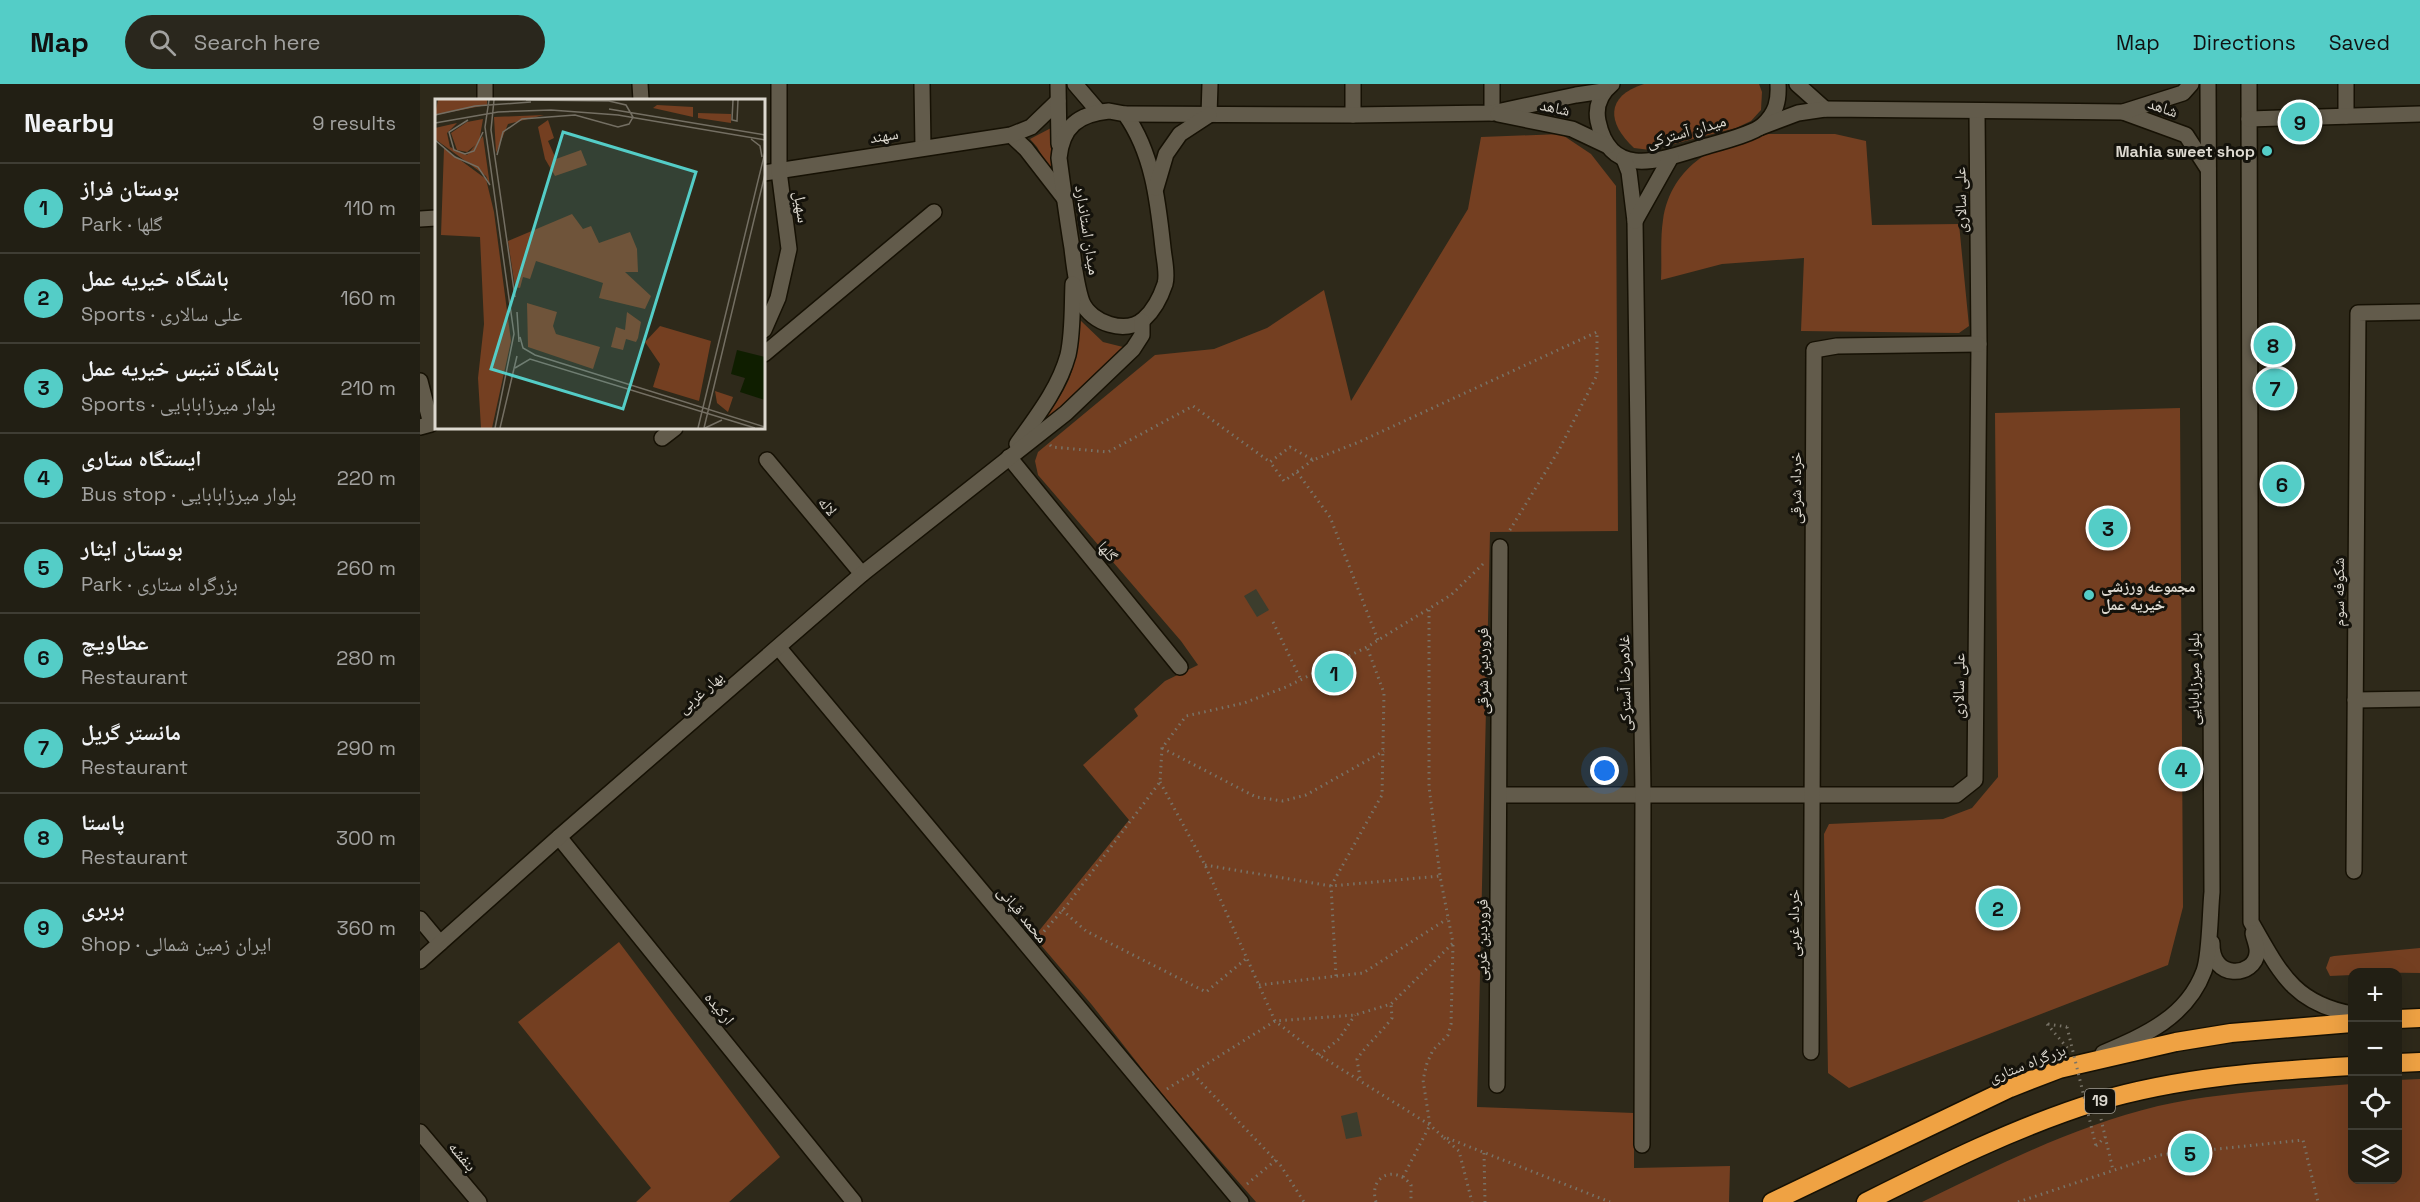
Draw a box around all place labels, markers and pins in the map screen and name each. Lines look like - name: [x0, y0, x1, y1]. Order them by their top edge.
- pin: 9: [2280, 99, 2320, 144]
- place label: Mahia sweet shop: [2116, 141, 2255, 162]
- marker: Mahia sweet shop: [2260, 144, 2274, 158]
- pin: 8: [2254, 322, 2292, 368]
- pin: 7: [2256, 366, 2294, 410]
- pin: 6: [2262, 462, 2302, 506]
- pin: 3: [2088, 506, 2128, 550]
- place label: مجموعه ورزشی خیریه عمل: [2101, 576, 2196, 615]
- marker: مجموعه ورزشی خیریه عمل: [2082, 588, 2096, 602]
- pin: 1: [1314, 650, 1354, 696]
- pin: 4: [2162, 746, 2200, 792]
- pin: 2: [1978, 886, 2018, 930]
- pin: 5: [2170, 1130, 2210, 1176]

